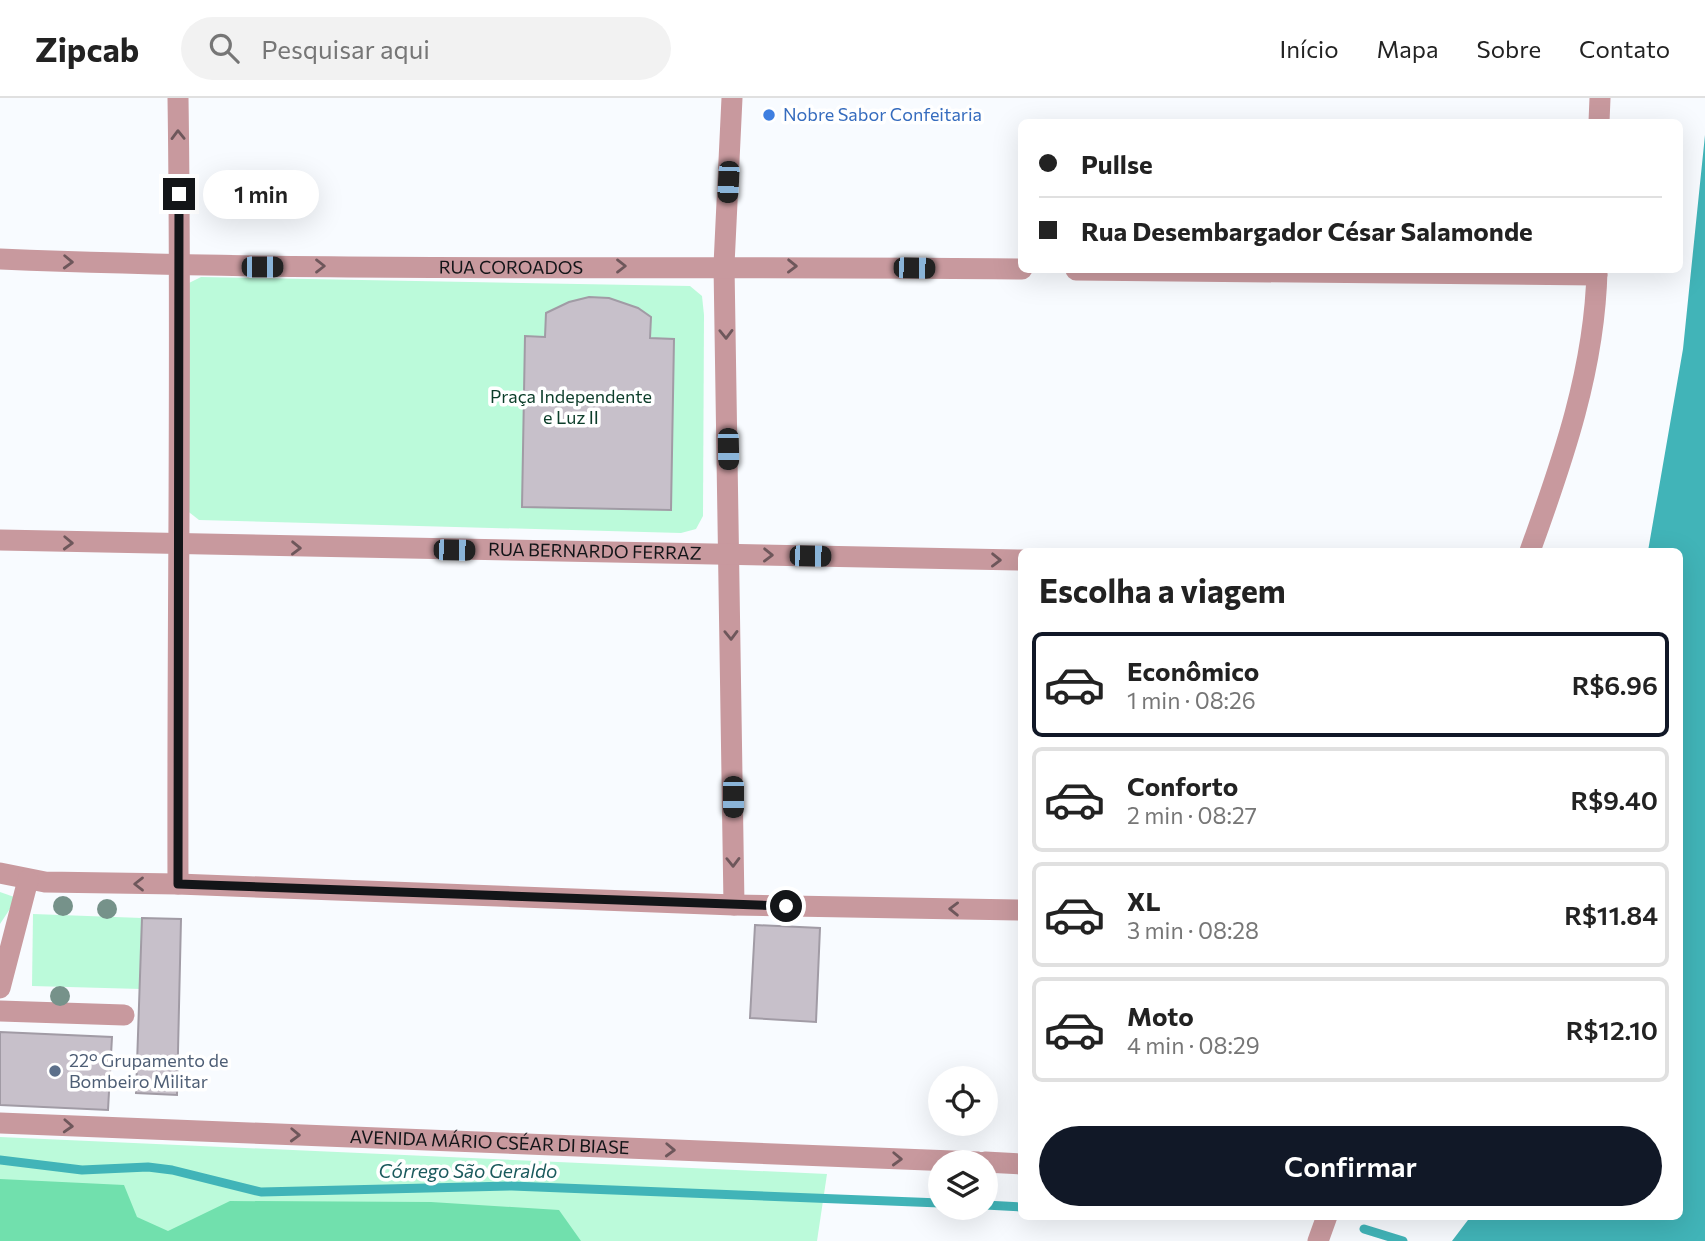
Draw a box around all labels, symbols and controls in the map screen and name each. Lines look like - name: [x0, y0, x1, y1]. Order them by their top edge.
- search box: [181, 17, 671, 80]
- text: Zipcab: [35, 28, 139, 69]
- icon: search: [205, 29, 243, 67]
- text: Pesquisar aqui: [261, 33, 430, 64]
- text: Início: [1280, 34, 1339, 63]
- text: Mapa: [1377, 34, 1439, 63]
- text: Sobre: [1477, 34, 1541, 63]
- text: Contato: [1579, 34, 1670, 63]
- place label: Nobre Sabor Confeitaria: [783, 103, 982, 125]
- marker: Nobre Sabor Confeitaria: [761, 107, 777, 123]
- one-way arrow: [170, 129, 186, 140]
- text: Pullse: [1081, 148, 1153, 179]
- car: [717, 160, 740, 204]
- callout: 1 min: [204, 170, 319, 218]
- route end: [163, 178, 195, 210]
- text: 1 min: [234, 180, 288, 208]
- text: Rua Desembargador César Salamonde: [1081, 215, 1533, 246]
- one-way arrow: [63, 255, 74, 270]
- street label: RUA COROADOS: [439, 256, 583, 278]
- car: [242, 257, 284, 278]
- car: [893, 257, 936, 279]
- one-way arrow: [315, 258, 326, 274]
- one-way arrow: [616, 258, 627, 274]
- one-way arrow: [788, 258, 798, 274]
- one-way arrow: [718, 328, 733, 339]
- park label: Praça Independente e Luz II: [490, 385, 652, 428]
- car: [718, 428, 739, 470]
- one-way arrow: [63, 535, 74, 550]
- street label: RUA BERNARDO FERRAZ: [488, 538, 702, 564]
- car: [433, 539, 476, 561]
- one-way arrow: [291, 540, 301, 556]
- car: [789, 545, 832, 567]
- one-way arrow: [763, 547, 774, 563]
- one-way arrow: [991, 552, 1001, 568]
- text: Escolha a viagem: [1039, 570, 1286, 610]
- one-way arrow: [724, 629, 739, 640]
- icon: car: [1043, 653, 1106, 716]
- text: Econômico: [1127, 655, 1259, 686]
- text: R$6.96: [1572, 669, 1658, 700]
- text: 1 min · 08:26: [1127, 686, 1256, 714]
- icon: car: [1043, 768, 1106, 831]
- text: Conforto: [1127, 770, 1238, 801]
- car: [723, 776, 744, 818]
- text: R$9.40: [1570, 784, 1658, 815]
- text: 2 min · 08:27: [1127, 801, 1257, 829]
- one-way arrow: [726, 857, 741, 868]
- one-way arrow: [133, 876, 144, 891]
- icon: car: [1043, 883, 1106, 946]
- text: XL: [1127, 885, 1161, 916]
- route start: [770, 890, 802, 922]
- text: R$11.84: [1564, 899, 1658, 930]
- one-way arrow: [948, 901, 959, 917]
- text: 3 min · 08:28: [1127, 916, 1259, 944]
- icon: car: [1043, 998, 1106, 1061]
- text: Moto: [1127, 1000, 1194, 1031]
- text: R$12.10: [1566, 1014, 1658, 1045]
- text: 4 min · 08:29: [1127, 1031, 1260, 1059]
- place label: 22° Grupamento de Bombeiro Militar: [69, 1049, 228, 1092]
- marker: 22° Grupamento de Bombeiro Militar: [47, 1063, 63, 1079]
- map controls: [928, 1066, 998, 1220]
- button: locate: [928, 1066, 998, 1136]
- one-way arrow: [63, 1118, 74, 1133]
- street label: AVENIDA MÁRIO CSÉAR DI BIASE: [349, 1125, 630, 1158]
- button: Confirmar: [1039, 1126, 1662, 1206]
- one-way arrow: [290, 1128, 301, 1143]
- one-way arrow: [665, 1142, 675, 1158]
- button: layers: [928, 1150, 998, 1220]
- one-way arrow: [892, 1151, 903, 1166]
- water label: Córrego São Geraldo: [379, 1159, 557, 1182]

